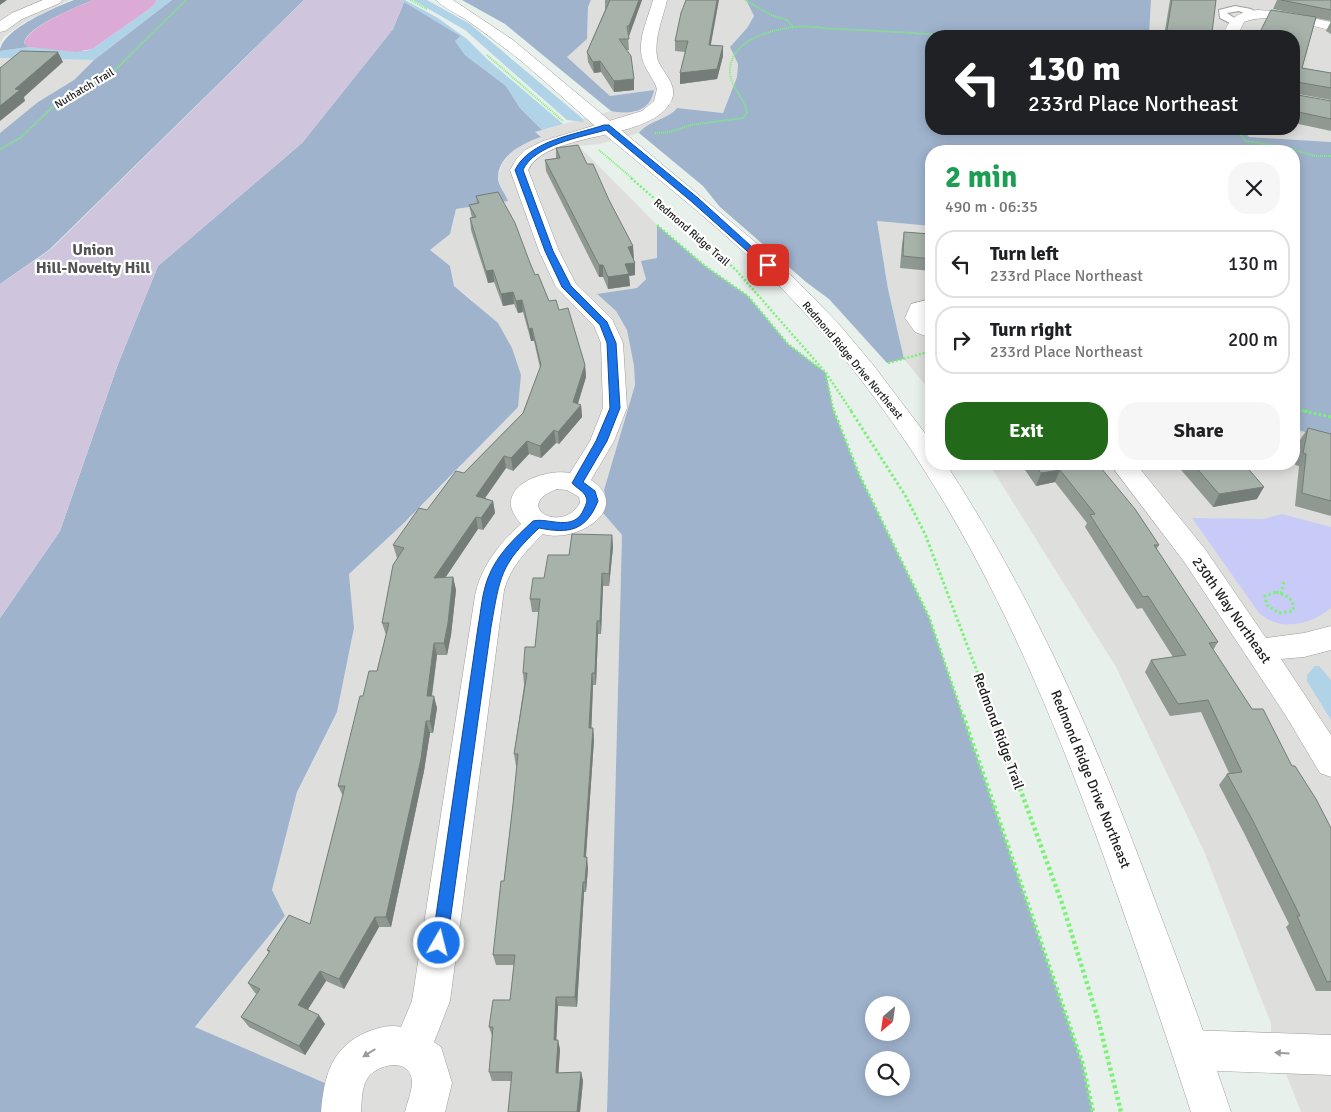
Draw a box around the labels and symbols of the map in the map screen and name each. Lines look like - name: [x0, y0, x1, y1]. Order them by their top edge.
- street label: Nuthatch Trail: [52, 66, 116, 111]
- street label: Redmond Ridge Trail: [651, 196, 732, 269]
- district label: Union Hill-Novelty Hill: [36, 240, 150, 278]
- pin: [747, 244, 789, 286]
- street label: Redmond Ridge Drive Northeast: [800, 299, 906, 422]
- street label: 230th Way Northeast: [1188, 554, 1275, 667]
- street label: Redmond Ridge Trail: [970, 671, 1027, 792]
- street label: Redmond Ridge Drive Northeast: [1047, 688, 1134, 871]
- position arrow: [412, 916, 464, 968]
- north arrow: [865, 996, 910, 1041]
- one-way arrow: [362, 1048, 375, 1057]
- one-way arrow: [1274, 1048, 1290, 1056]

